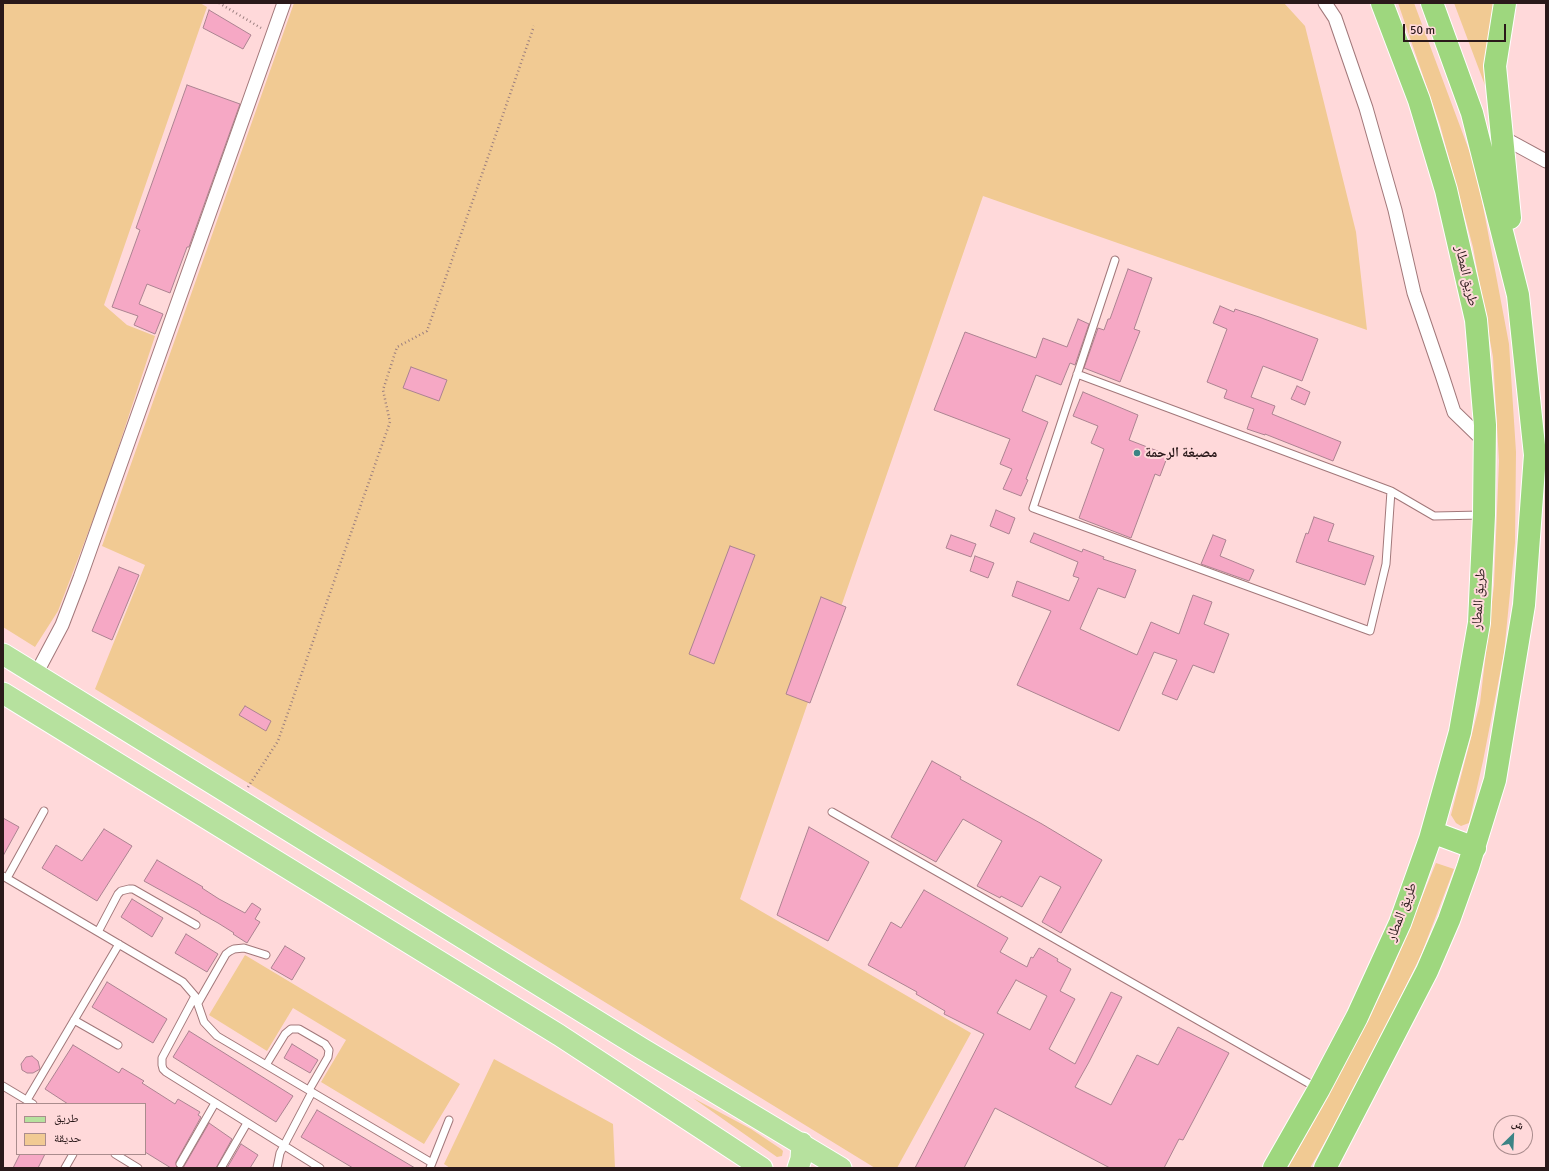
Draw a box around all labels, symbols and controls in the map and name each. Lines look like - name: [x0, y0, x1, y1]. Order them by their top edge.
- scale bar: [1405, 16, 1508, 42]
- text: 50 m: [1410, 23, 1435, 38]
- street label: طريق المطار: [1451, 244, 1481, 308]
- place label: مصبغة الرحمة: [1145, 445, 1217, 461]
- marker: مصبغة الرحمة: [1132, 448, 1142, 458]
- street label: طريق المطار: [1468, 568, 1490, 630]
- street label: طريق المطار: [1383, 880, 1421, 944]
- legend: [16, 1103, 146, 1155]
- text: طريق: [54, 1111, 79, 1126]
- north arrow: [1493, 1115, 1533, 1155]
- text: ش: [1510, 1116, 1526, 1133]
- text: حديقة: [54, 1131, 82, 1146]

